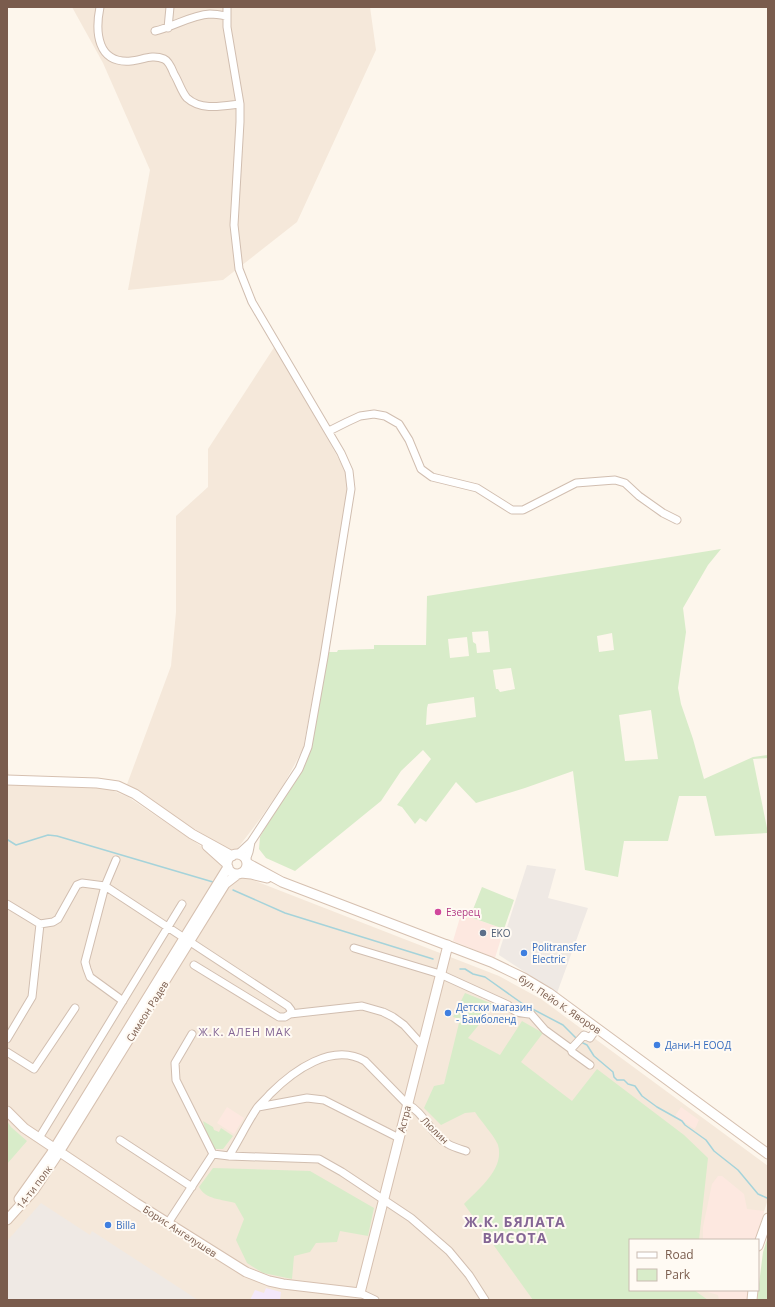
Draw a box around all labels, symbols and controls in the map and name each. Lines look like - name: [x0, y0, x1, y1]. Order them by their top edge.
- place label: Езерец: [446, 905, 481, 919]
- marker: Езерец: [433, 907, 443, 917]
- place label: EKO: [491, 926, 511, 940]
- marker: EKO: [478, 928, 488, 938]
- place label: Politransfer Electric: [532, 940, 586, 966]
- marker: Politransfer Electric: [519, 948, 529, 958]
- street label: бул. Пейо К. Яворов: [516, 971, 604, 1037]
- street label: Симеон Радев: [123, 978, 171, 1044]
- place label: Детски магазин - Бамболенд: [456, 1000, 532, 1026]
- marker: Детски магазин - Бамболенд: [443, 1008, 453, 1018]
- district label: Ж.К. АЛЕН МАК: [199, 1024, 291, 1039]
- place label: Дани-Н ЕООД: [665, 1038, 731, 1052]
- marker: Дани-Н ЕООД: [652, 1040, 662, 1050]
- street label: Астра: [394, 1104, 414, 1134]
- street label: Люлин: [418, 1113, 452, 1147]
- street label: 14-ти полк: [13, 1162, 56, 1212]
- street label: Борис Ангелушев: [140, 1202, 220, 1260]
- district label: Ж.К. БЯЛАТА ВИСОТА: [464, 1212, 566, 1247]
- place label: Billa: [116, 1218, 136, 1232]
- marker: Billa: [103, 1220, 113, 1230]
- legend: [629, 1239, 759, 1291]
- text: Road: [665, 1246, 694, 1263]
- text: Park: [665, 1266, 691, 1283]

